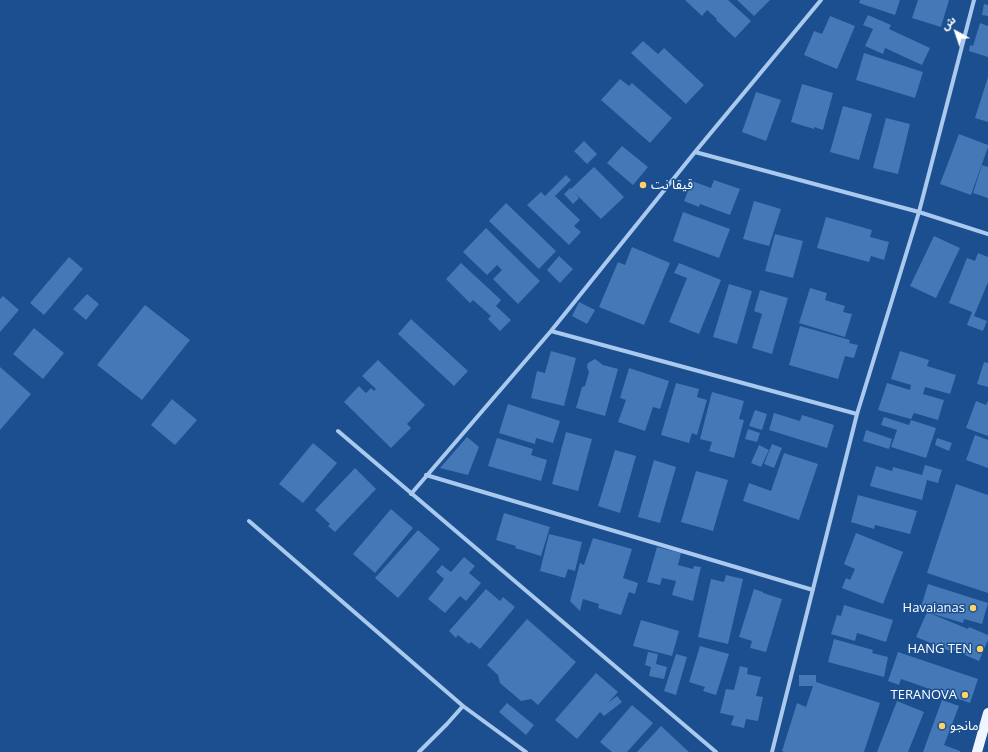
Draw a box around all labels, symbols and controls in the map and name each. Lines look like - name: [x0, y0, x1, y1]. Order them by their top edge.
- north arrow: [936, 12, 976, 52]
- text: ش: [937, 12, 959, 33]
- place label: قيقا نت: [651, 177, 693, 193]
- marker: قيقا نت: [638, 180, 648, 190]
- place label: Havaianas: [903, 600, 965, 616]
- marker: Havaianas: [968, 603, 978, 613]
- place label: HANG TEN: [907, 641, 972, 657]
- marker: HANG TEN: [975, 644, 985, 654]
- place label: TERANOVA: [891, 687, 957, 703]
- marker: TERANOVA: [960, 690, 970, 700]
- place label: مانجو: [950, 718, 979, 734]
- marker: مانجو: [937, 721, 947, 731]

